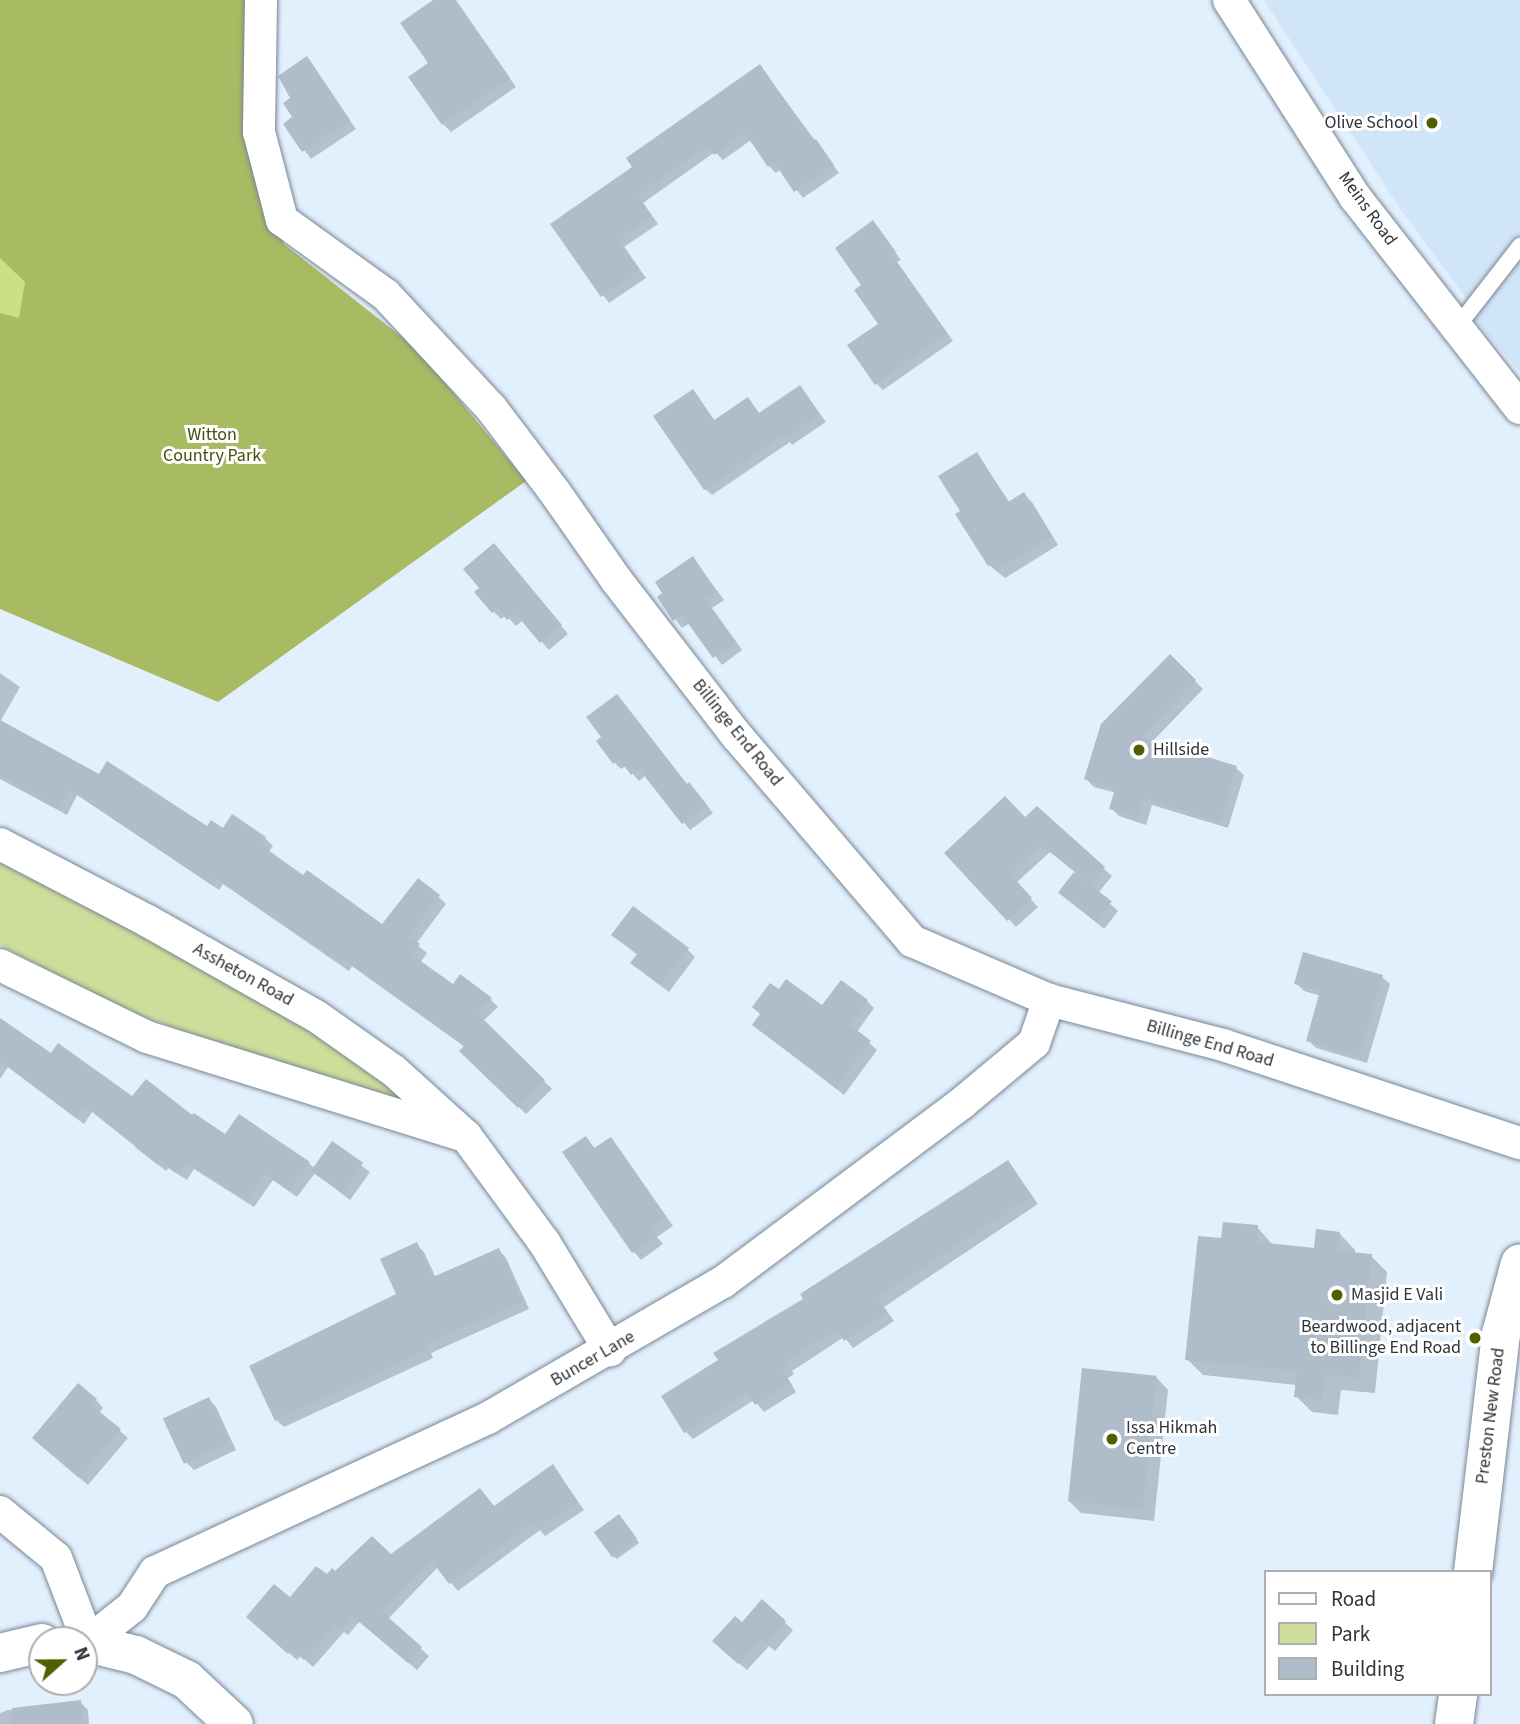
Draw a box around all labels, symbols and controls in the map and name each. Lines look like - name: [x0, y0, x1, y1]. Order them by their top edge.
- place label: Olive School: [1324, 112, 1418, 134]
- marker: Olive School: [1424, 115, 1440, 131]
- street label: Meins Road: [1333, 168, 1401, 250]
- park label: Witton Country Park: [163, 425, 261, 467]
- street label: Billinge End Road: [687, 675, 787, 791]
- place label: Hillside: [1153, 739, 1209, 761]
- marker: Hillside: [1131, 742, 1147, 758]
- street label: Assheton Road: [189, 939, 297, 1011]
- street label: Billinge End Road: [1144, 1016, 1276, 1072]
- place label: Masjid E Vali: [1351, 1284, 1443, 1306]
- marker: Masjid E Vali: [1329, 1287, 1345, 1303]
- place label: Beardwood, adjacent to Billinge End Road: [1301, 1317, 1461, 1360]
- street label: Buncer Lane: [547, 1326, 639, 1392]
- marker: Beardwood, adjacent to Billinge End Road: [1467, 1330, 1483, 1346]
- street label: Preston New Road: [1472, 1347, 1510, 1485]
- place label: Issa Hikmah Centre: [1126, 1418, 1217, 1460]
- marker: Issa Hikmah Centre: [1104, 1431, 1120, 1447]
- legend: [1264, 1570, 1492, 1696]
- text: Road: [1331, 1584, 1376, 1614]
- text: Park: [1331, 1619, 1370, 1649]
- north arrow: [28, 1626, 98, 1696]
- text: N: [66, 1643, 96, 1665]
- text: Building: [1331, 1654, 1404, 1684]

